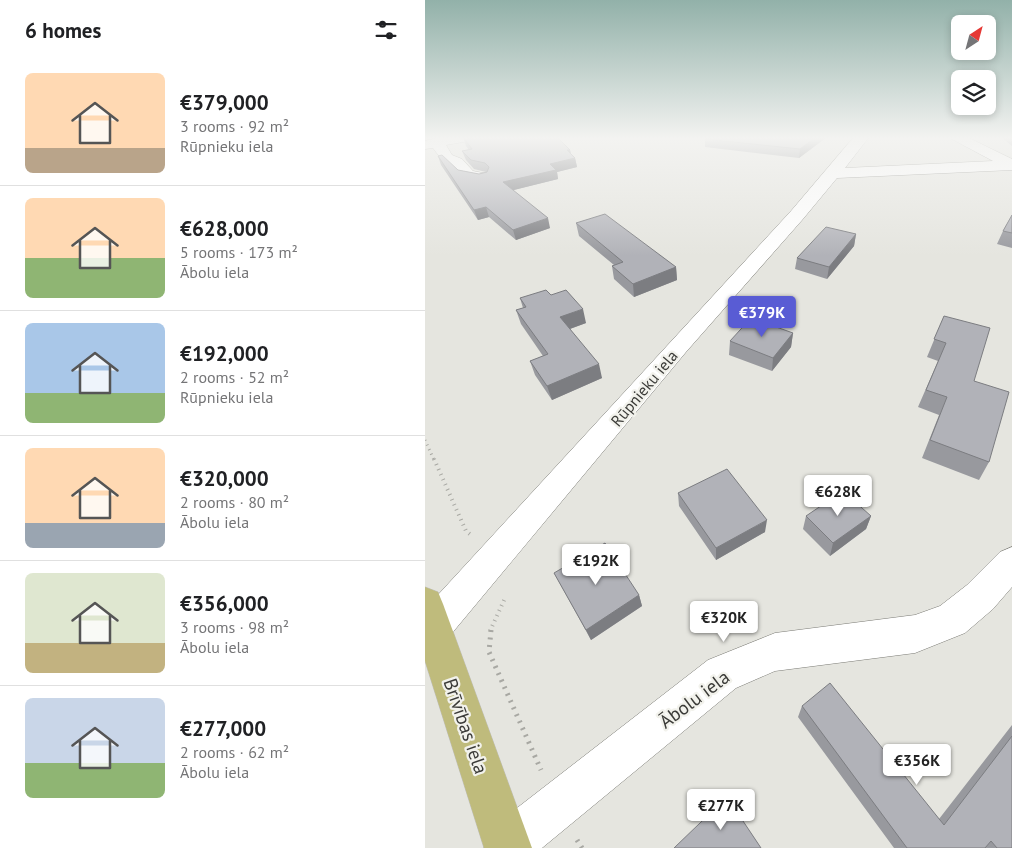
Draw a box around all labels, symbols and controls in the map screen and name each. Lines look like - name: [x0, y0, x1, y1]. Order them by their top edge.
- north arrow: [951, 15, 996, 60]
- map controls: [951, 15, 996, 115]
- icon: filters: [372, 16, 400, 44]
- text: 6 homes: [25, 17, 101, 44]
- button: layers: [951, 70, 996, 115]
- text: €379,000: [180, 89, 269, 116]
- icon: home: [65, 93, 125, 153]
- text: 3 rooms · 92 m²: [180, 116, 289, 136]
- text: Rūpnieku iela: [180, 136, 273, 156]
- text: €628,000: [180, 215, 269, 242]
- icon: home: [65, 218, 125, 278]
- text: 5 rooms · 173 m²: [180, 242, 298, 262]
- text: Ābolu iela: [180, 262, 249, 282]
- pin: €379K: [727, 296, 797, 338]
- text: €379K: [739, 302, 785, 322]
- text: €192,000: [180, 340, 269, 367]
- icon: home: [65, 343, 125, 403]
- street label: Rūpnieku iela: [606, 346, 682, 430]
- text: 2 rooms · 52 m²: [180, 367, 289, 387]
- text: Rūpnieku iela: [180, 387, 273, 407]
- text: €320,000: [180, 465, 269, 492]
- icon: home: [65, 468, 125, 528]
- pin: €628K: [803, 474, 873, 517]
- text: €628K: [815, 481, 861, 501]
- text: 2 rooms · 80 m²: [180, 492, 289, 512]
- text: Ābolu iela: [180, 512, 249, 532]
- pin: €192K: [561, 544, 631, 586]
- text: €192K: [573, 550, 619, 570]
- text: €356,000: [180, 590, 269, 617]
- icon: home: [65, 593, 125, 653]
- pin: €320K: [689, 600, 759, 643]
- text: €320K: [701, 607, 747, 627]
- text: 3 rooms · 98 m²: [180, 617, 289, 637]
- text: Ābolu iela: [180, 637, 249, 657]
- street label: Ābolu iela: [654, 665, 734, 733]
- street label: Brīvības iela: [438, 675, 494, 777]
- text: €277,000: [180, 715, 266, 742]
- icon: home: [65, 718, 125, 778]
- text: 2 rooms · 62 m²: [180, 742, 289, 762]
- pin: €356K: [882, 744, 952, 786]
- text: €356K: [894, 750, 940, 770]
- text: Ābolu iela: [180, 762, 249, 782]
- pin: €277K: [686, 788, 756, 831]
- text: €277K: [698, 795, 744, 815]

